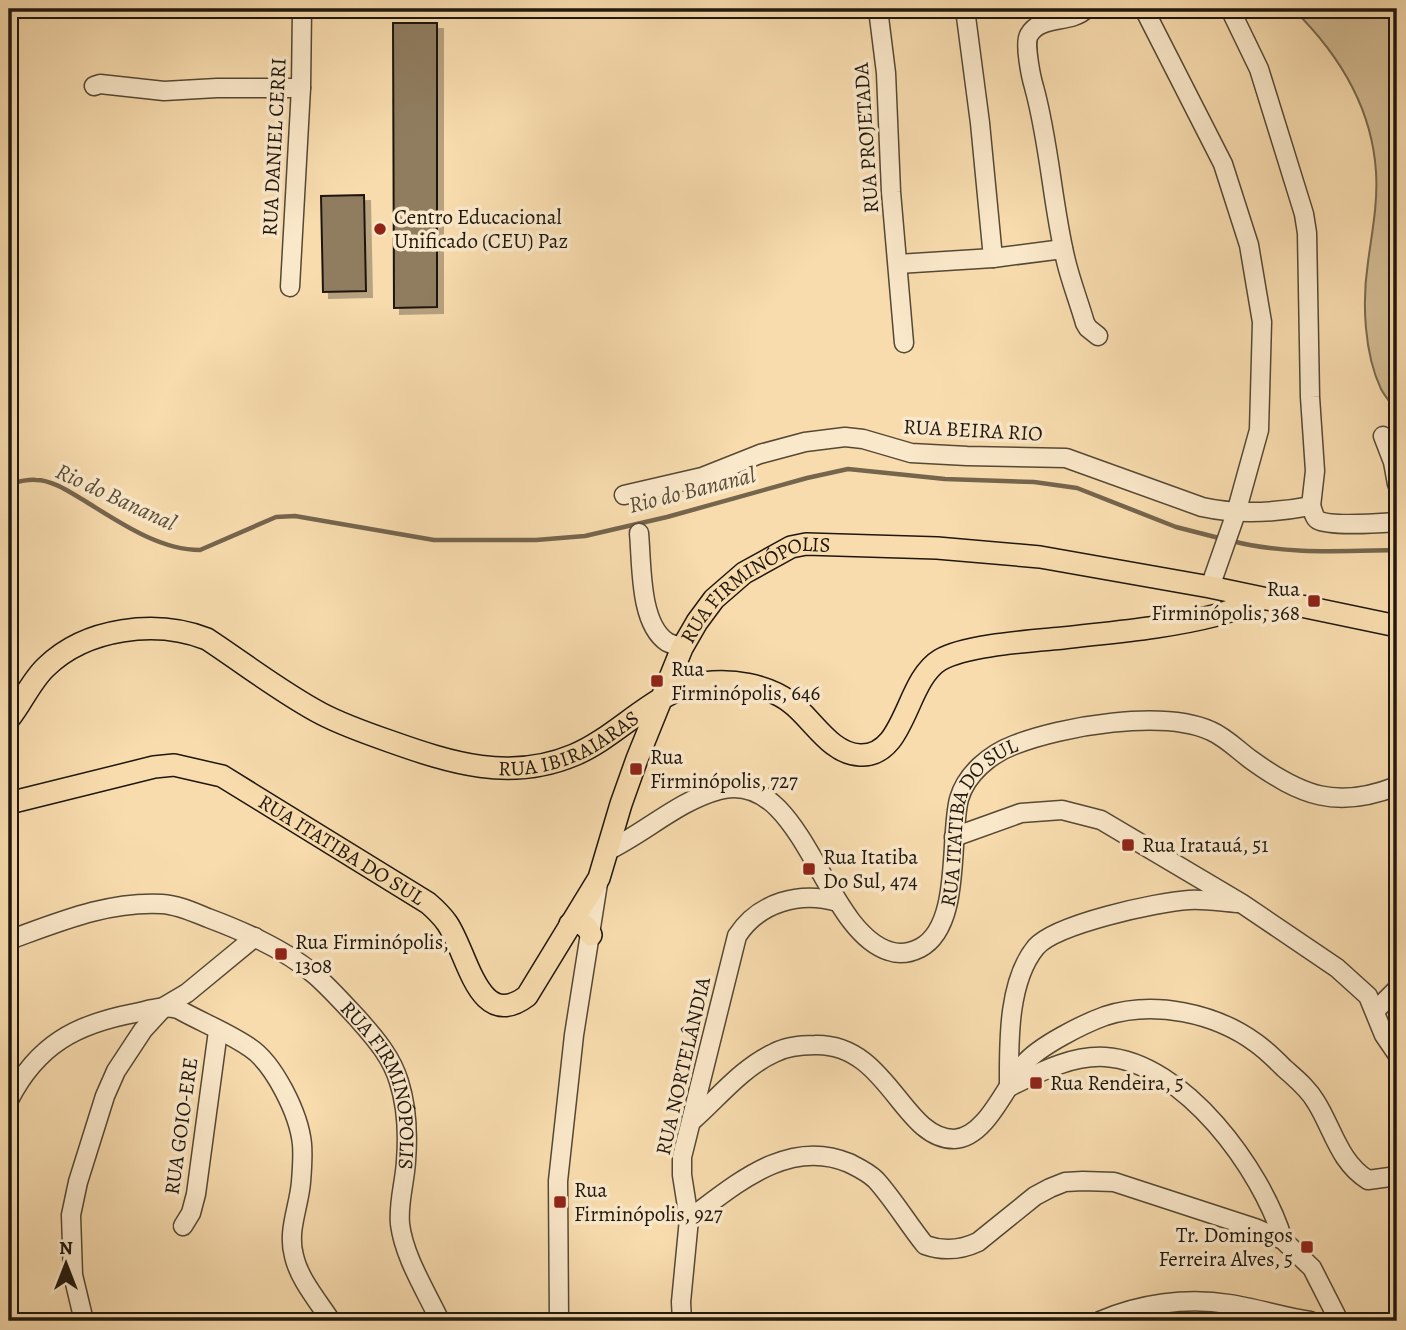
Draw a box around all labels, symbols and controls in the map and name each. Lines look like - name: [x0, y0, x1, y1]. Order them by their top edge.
- street label: RUA DANIEL CERRI: [255, 57, 293, 237]
- street label: RUA PROJETADA: [847, 61, 885, 214]
- place label: Centro Educacional Unificado (CEU) Paz: [394, 203, 568, 255]
- marker: Centro Educacional Unificado (CEU) Paz: [372, 221, 388, 237]
- street label: RUA BEIRA RIO: [903, 412, 1043, 448]
- water label: Rio do Bananal: [51, 456, 182, 539]
- water label: Rio do Bananal: [625, 459, 759, 521]
- street label: RUA FIRMINÓPOLIS: [674, 530, 831, 648]
- place label: Rua Firminópolis, 368: [1151, 575, 1300, 627]
- marker: Rua Firminópolis, 368: [1306, 593, 1322, 609]
- place label: Rua Firminópolis, 646: [671, 655, 820, 707]
- marker: Rua Firminópolis, 646: [649, 673, 665, 689]
- street label: RUA IBIRAIARAS: [498, 704, 645, 782]
- street label: RUA ITATIBA DO SUL: [933, 731, 1022, 909]
- place label: Rua Firminópolis, 727: [650, 743, 798, 795]
- marker: Rua Firminópolis, 727: [628, 761, 644, 777]
- street label: RUA ITATIBA DO SUL: [253, 788, 430, 912]
- place label: Rua Iratauá, 51: [1142, 831, 1268, 859]
- marker: Rua Iratauá, 51: [1120, 837, 1136, 853]
- place label: Rua Itatiba Do Sul, 474: [823, 843, 918, 895]
- marker: Rua Itatiba Do Sul, 474: [801, 861, 817, 877]
- place label: Rua Firminópolis, 1308: [295, 928, 449, 980]
- marker: Rua Firminópolis, 1308: [273, 946, 289, 962]
- street label: RUA NORTELÂNDIA: [649, 973, 717, 1158]
- street label: RUA FIRMINÓPOLIS: [334, 995, 421, 1171]
- street label: RUA GOIO-ERE: [157, 1055, 205, 1197]
- place label: Rua Rendeira, 5: [1050, 1069, 1184, 1097]
- marker: Rua Rendeira, 5: [1028, 1075, 1044, 1091]
- place label: Rua Firminópolis, 927: [574, 1176, 723, 1228]
- marker: Rua Firminópolis, 927: [552, 1194, 568, 1210]
- place label: Tr. Domingos Ferreira Alves, 5: [1158, 1221, 1293, 1273]
- north arrow: [32, 1228, 102, 1298]
- text: N: [59, 1235, 73, 1261]
- marker: Tr. Domingos Ferreira Alves, 5: [1299, 1239, 1315, 1255]

